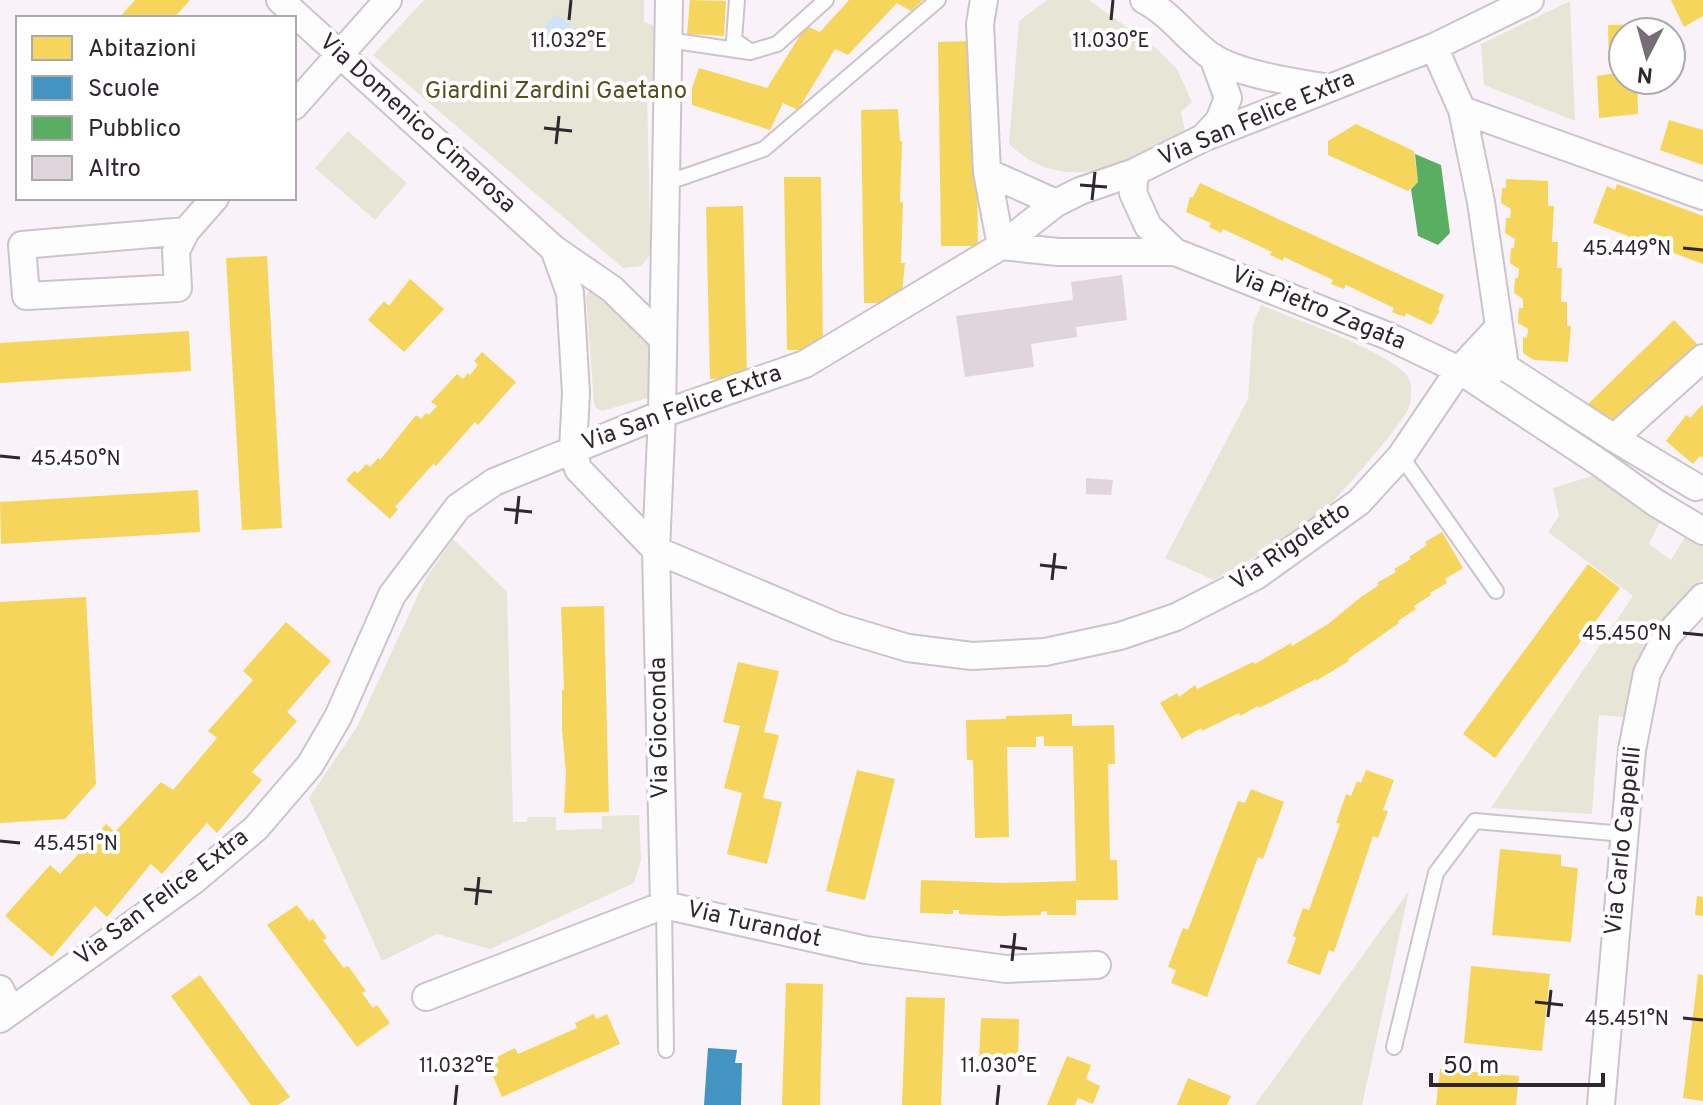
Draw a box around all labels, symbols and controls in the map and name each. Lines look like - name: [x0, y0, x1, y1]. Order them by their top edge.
- legend: [16, 16, 296, 200]
- north arrow: [1607, 16, 1687, 96]
- street label: Via Domenico Cimarosa: [312, 28, 522, 220]
- text: 11.032°E: [531, 29, 607, 55]
- text: 11.030°E: [1073, 29, 1149, 55]
- text: Abitazioni: [88, 35, 196, 65]
- text: N: [1636, 59, 1654, 88]
- street label: Via San Felice Extra: [1154, 64, 1360, 174]
- text: Scuole: [88, 75, 160, 105]
- park label: Giardini Zardini Gaetano: [425, 77, 687, 107]
- text: Pubblico: [88, 115, 181, 145]
- text: Altro: [88, 155, 141, 185]
- text: 45.449°N: [1583, 237, 1671, 263]
- street label: Via Pietro Zagata: [1226, 260, 1410, 358]
- street label: Via San Felice Extra: [578, 359, 786, 459]
- text: 45.450°N: [31, 447, 121, 473]
- street label: Via Rigoletto: [1225, 496, 1357, 598]
- text: 45.450°N: [1582, 622, 1672, 648]
- street label: Via Gioconda: [644, 657, 676, 799]
- street label: Via Carlo Cappelli: [1599, 745, 1649, 937]
- street label: Via San Felice Extra: [69, 823, 255, 973]
- text: 45.451°N: [34, 832, 118, 858]
- street label: Via Turandot: [684, 895, 824, 955]
- text: 45.451°N: [1585, 1007, 1669, 1033]
- scale bar: [1431, 1037, 1603, 1087]
- text: 50 m: [1443, 1052, 1499, 1082]
- text: 11.032°E: [419, 1054, 495, 1080]
- text: 11.030°E: [961, 1054, 1037, 1080]

